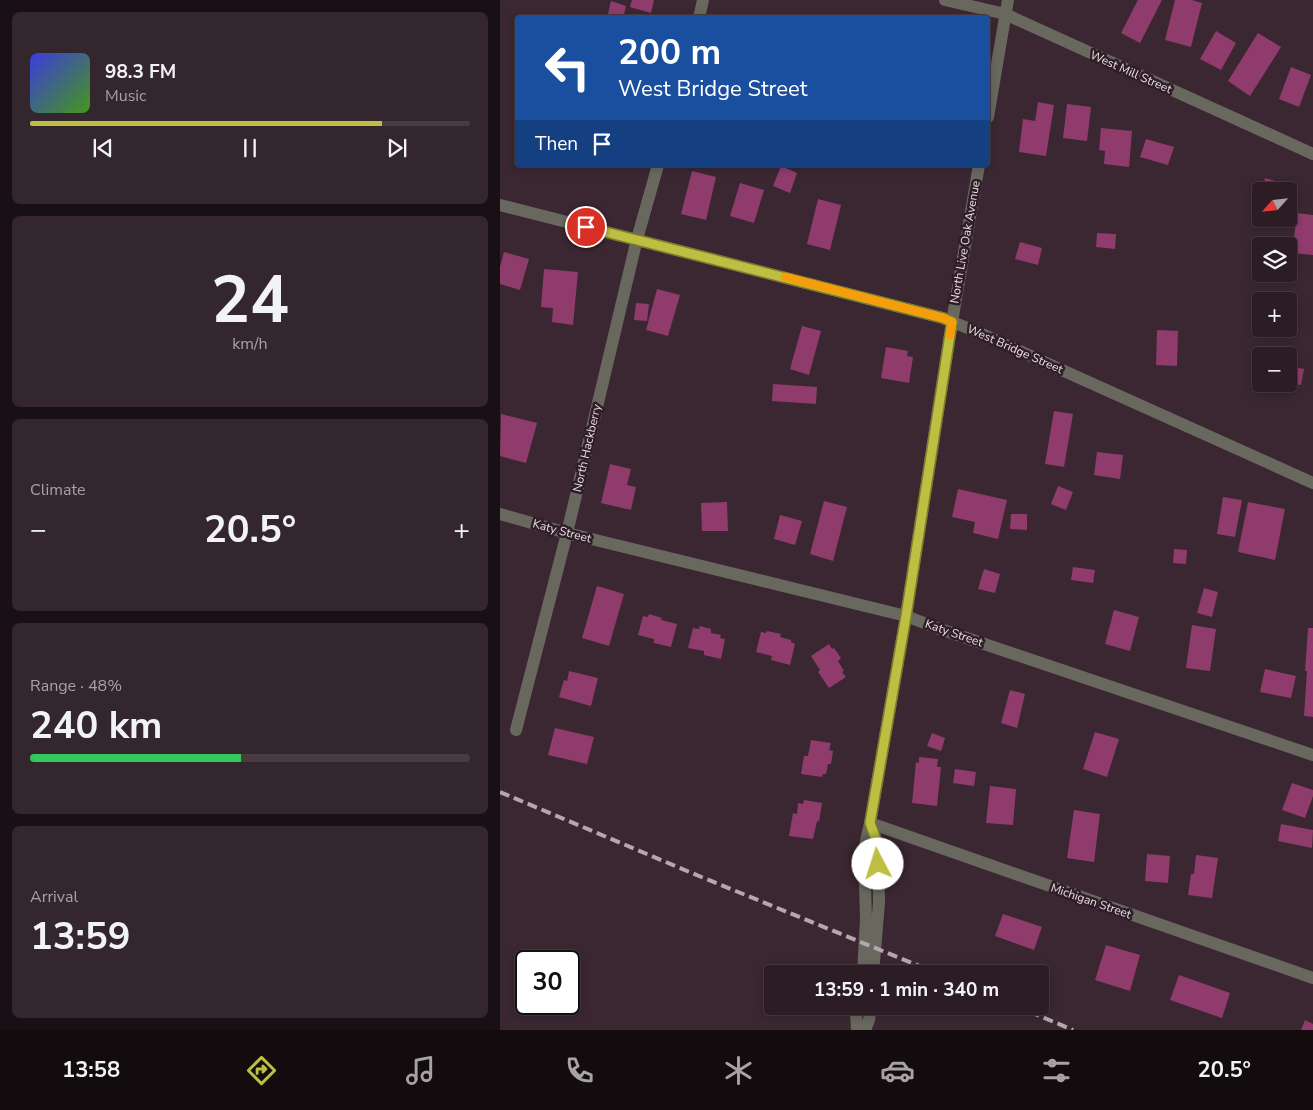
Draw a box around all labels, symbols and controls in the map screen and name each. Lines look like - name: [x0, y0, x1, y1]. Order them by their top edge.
- text: 200 m: [618, 29, 721, 76]
- icon: left: [535, 35, 600, 100]
- street label: West Mill Street: [1088, 47, 1175, 97]
- text: 98.3 FM: [105, 59, 176, 85]
- text: West Bridge Street: [618, 74, 807, 104]
- text: Music: [105, 85, 146, 107]
- icon: arrive: [588, 130, 616, 158]
- text: Then: [535, 131, 578, 157]
- icon: previous: [89, 134, 117, 162]
- icon: pause: [236, 134, 264, 162]
- icon: next: [383, 134, 411, 162]
- street label: North Live Oak Avenue: [946, 179, 984, 305]
- north arrow: [1252, 182, 1298, 228]
- map controls: [1252, 182, 1297, 392]
- pin: [565, 206, 607, 248]
- icon: arrive: [572, 213, 600, 241]
- button: layers: [1252, 237, 1297, 282]
- text: 24: [211, 256, 289, 345]
- button: +: [1252, 292, 1297, 337]
- street label: West Bridge Street: [965, 321, 1066, 378]
- text: km/h: [232, 333, 268, 355]
- button: −: [1252, 347, 1297, 392]
- street label: North Hackberry: [569, 402, 605, 494]
- text: Climate: [30, 479, 85, 501]
- text: 20.5°: [204, 504, 296, 555]
- text: −: [30, 511, 47, 549]
- text: +: [453, 511, 470, 549]
- street label: Katy Street: [531, 515, 594, 547]
- street label: Katy Street: [923, 616, 986, 651]
- text: Range · 48%: [30, 675, 122, 697]
- text: 240 km: [30, 700, 162, 751]
- position arrow: [851, 837, 903, 889]
- street label: Michigan Street: [1049, 880, 1134, 923]
- text: Arrival: [30, 886, 78, 908]
- text: 13:59: [30, 911, 131, 962]
- speed limit sign: 30: [515, 950, 580, 1015]
- text: 13:59 · 1 min · 340 m: [814, 977, 999, 1003]
- icon: directions: [244, 1053, 279, 1088]
- icon: music: [403, 1053, 438, 1088]
- icon: phone: [562, 1053, 597, 1088]
- icon: climate: [721, 1053, 756, 1088]
- icon: car: [880, 1053, 915, 1088]
- icon: filters: [1039, 1053, 1074, 1088]
- text: 13:58: [62, 1055, 120, 1085]
- text: 20.5°: [1198, 1055, 1251, 1085]

